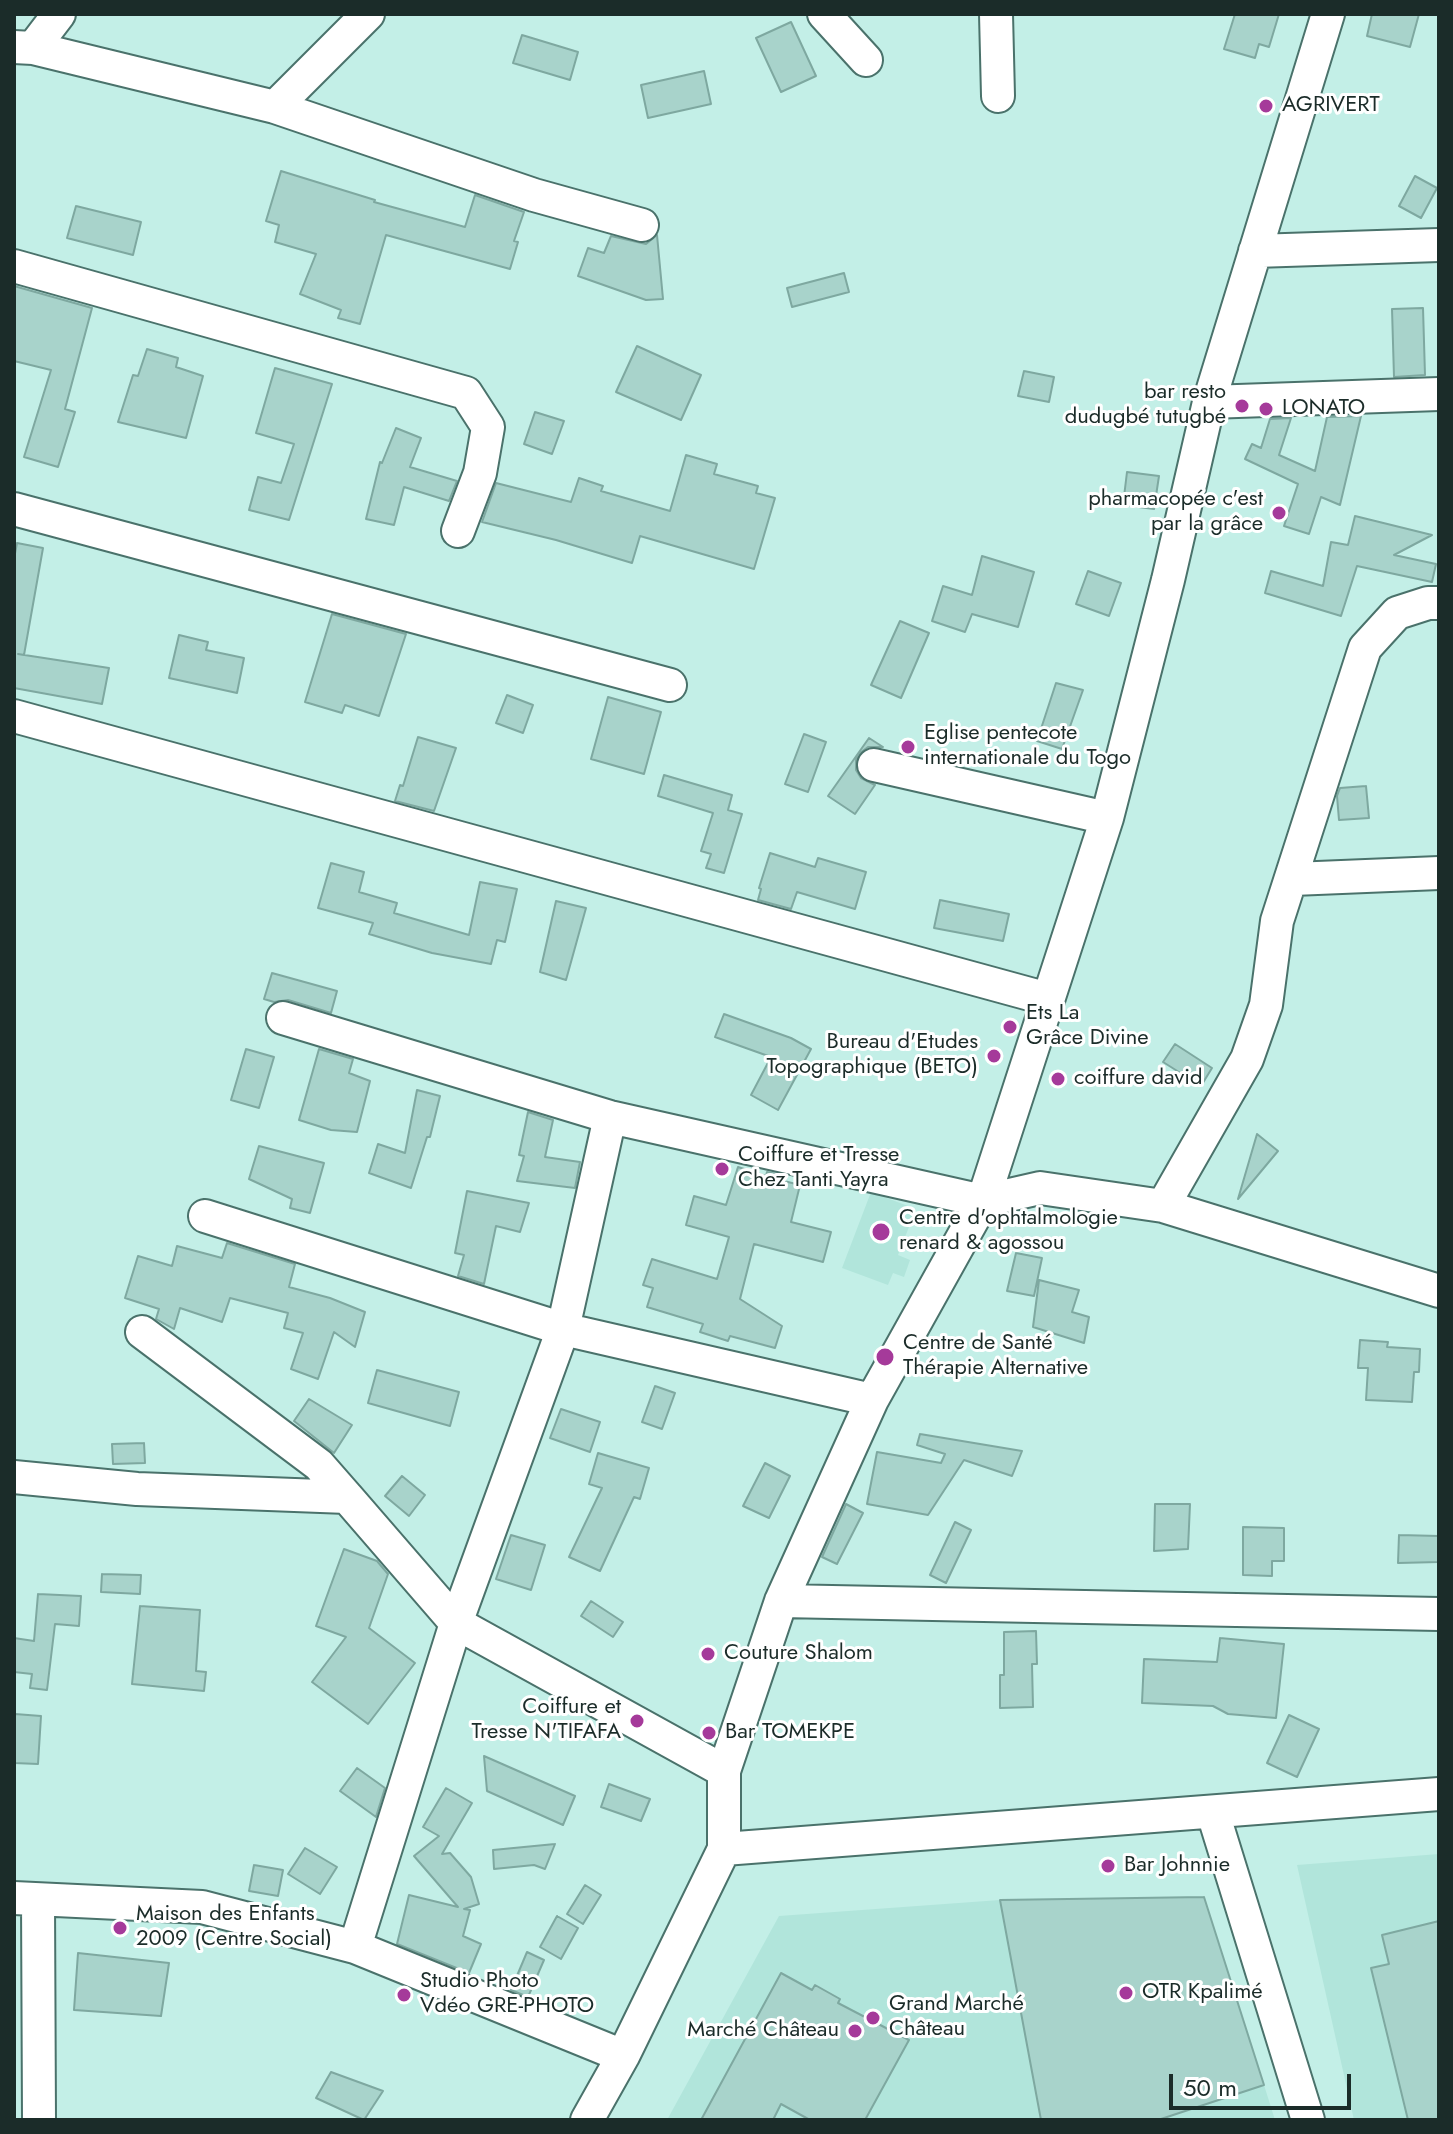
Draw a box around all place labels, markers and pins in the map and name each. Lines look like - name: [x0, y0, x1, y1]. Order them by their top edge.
- place label: AGRIVERT: [1282, 93, 1380, 119]
- marker: AGRIVERT: [1257, 97, 1275, 115]
- place label: bar resto dudugbé tutugbé: [1065, 380, 1226, 432]
- place label: LONATO: [1282, 396, 1365, 422]
- marker: bar resto dudugbé tutugbé: [1233, 397, 1251, 415]
- marker: LONATO: [1257, 400, 1275, 418]
- place label: pharmacopée c'est par la grâce: [1088, 487, 1263, 538]
- marker: pharmacopée c'est par la grâce: [1270, 504, 1288, 522]
- place label: Eglise pentecote internationale du Togo: [924, 721, 1131, 772]
- marker: Eglise pentecote internationale du Togo: [899, 738, 917, 756]
- place label: Ets La Grâce Divine: [1026, 1001, 1149, 1052]
- marker: Ets La Grâce Divine: [1001, 1018, 1019, 1036]
- place label: Bureau d'Etudes Topographique (BETO): [766, 1030, 978, 1082]
- marker: Bureau d'Etudes Topographique (BETO): [985, 1047, 1003, 1065]
- place label: coiffure david: [1074, 1066, 1202, 1092]
- marker: coiffure david: [1049, 1070, 1067, 1088]
- place label: Coiffure et Tresse Chez Tanti Yayra: [738, 1143, 899, 1194]
- marker: Coiffure et Tresse Chez Tanti Yayra: [713, 1160, 731, 1178]
- place label: Centre d'ophtalmologie renard & agossou: [899, 1206, 1118, 1258]
- marker: Centre d'ophtalmologie renard & agossou: [870, 1221, 892, 1243]
- place label: Centre de Santé Thérapie Alternative: [903, 1331, 1088, 1382]
- marker: Centre de Santé Thérapie Alternative: [874, 1346, 896, 1368]
- place label: Couture Shalom: [724, 1641, 873, 1667]
- marker: Couture Shalom: [699, 1645, 717, 1663]
- place label: Coiffure et Tresse N'TIFAFA: [471, 1695, 621, 1746]
- marker: Coiffure et Tresse N'TIFAFA: [628, 1712, 646, 1730]
- place label: Bar TOMEKPE: [725, 1720, 855, 1746]
- marker: Bar TOMEKPE: [700, 1724, 718, 1742]
- place label: Bar Johnnie: [1124, 1853, 1230, 1879]
- marker: Bar Johnnie: [1099, 1857, 1117, 1875]
- place label: Maison des Enfants 2009 (Centre Social): [136, 1902, 332, 1954]
- marker: Maison des Enfants 2009 (Centre Social): [111, 1919, 129, 1937]
- place label: Studio Photo Vdéo GRE-PHOTO: [420, 1969, 594, 2020]
- place label: OTR Kpalimé: [1142, 1980, 1263, 2006]
- marker: OTR Kpalimé: [1117, 1984, 1135, 2002]
- marker: Studio Photo Vdéo GRE-PHOTO: [395, 1986, 413, 2004]
- place label: Grand Marché Château: [889, 1992, 1024, 2044]
- marker: Grand Marché Château: [864, 2009, 882, 2027]
- place label: Marché Château: [687, 2018, 839, 2044]
- marker: Marché Château: [846, 2022, 864, 2040]

